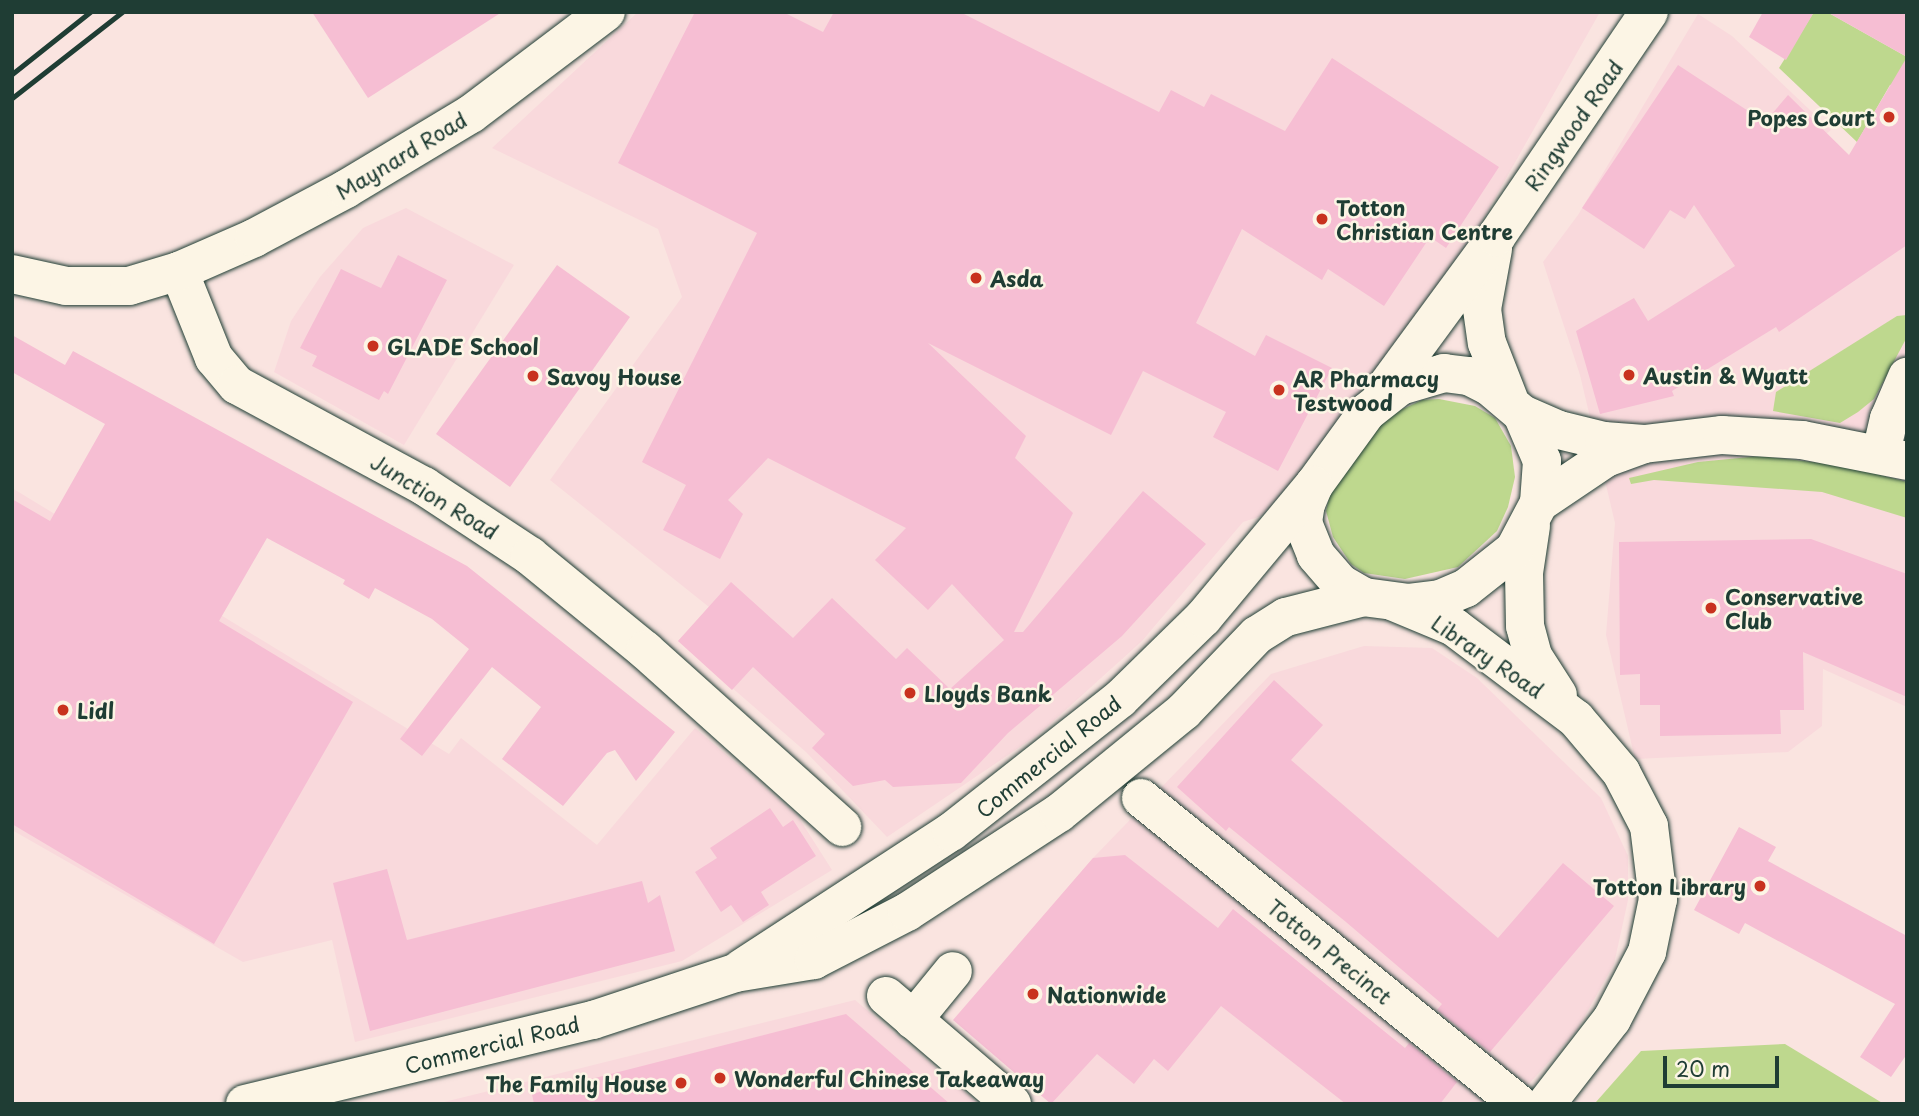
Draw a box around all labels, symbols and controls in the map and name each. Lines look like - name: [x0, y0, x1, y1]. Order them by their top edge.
- street label: Ringwood Road: [1518, 55, 1628, 195]
- place label: Popes Court: [1746, 104, 1875, 130]
- street label: Maynard Road: [330, 105, 472, 205]
- marker: Popes Court: [1881, 109, 1897, 125]
- place label: Totton Christian Centre: [1336, 194, 1514, 244]
- marker: Totton Christian Centre: [1314, 211, 1330, 227]
- place label: Asda: [990, 265, 1044, 291]
- marker: Asda: [968, 270, 984, 286]
- place label: GLADE School: [387, 333, 540, 359]
- marker: GLADE School: [365, 338, 381, 354]
- place label: Austin & Wyatt: [1643, 362, 1809, 388]
- place label: Savoy House: [547, 363, 682, 389]
- place label: AR Pharmacy Testwood: [1293, 365, 1442, 415]
- marker: Austin & Wyatt: [1621, 367, 1637, 383]
- marker: Savoy House: [525, 368, 541, 384]
- marker: AR Pharmacy Testwood: [1271, 382, 1287, 398]
- street label: Junction Road: [367, 448, 503, 544]
- place label: Conservative Club: [1725, 583, 1863, 633]
- marker: Conservative Club: [1703, 600, 1719, 616]
- street label: Library Road: [1427, 609, 1549, 703]
- place label: Lloyds Bank: [924, 680, 1052, 706]
- marker: Lloyds Bank: [902, 685, 918, 701]
- street label: Commercial Road: [970, 690, 1126, 822]
- place label: Lidl: [77, 697, 114, 723]
- marker: Lidl: [55, 702, 71, 718]
- place label: Totton Library: [1593, 873, 1746, 899]
- marker: Totton Library: [1752, 878, 1768, 894]
- street label: Totton Precinct: [1263, 893, 1397, 1009]
- place label: Nationwide: [1047, 981, 1167, 1007]
- marker: Nationwide: [1025, 986, 1041, 1002]
- street label: Commercial Road: [402, 1010, 582, 1078]
- scale bar: [1667, 1042, 1783, 1086]
- text: 20 m: [1676, 1052, 1730, 1084]
- place label: Wonderful Chinese Takeaway: [734, 1065, 1046, 1091]
- place label: The Family House: [481, 1070, 667, 1096]
- marker: Wonderful Chinese Takeaway: [712, 1070, 728, 1086]
- marker: The Family House: [673, 1075, 689, 1091]

